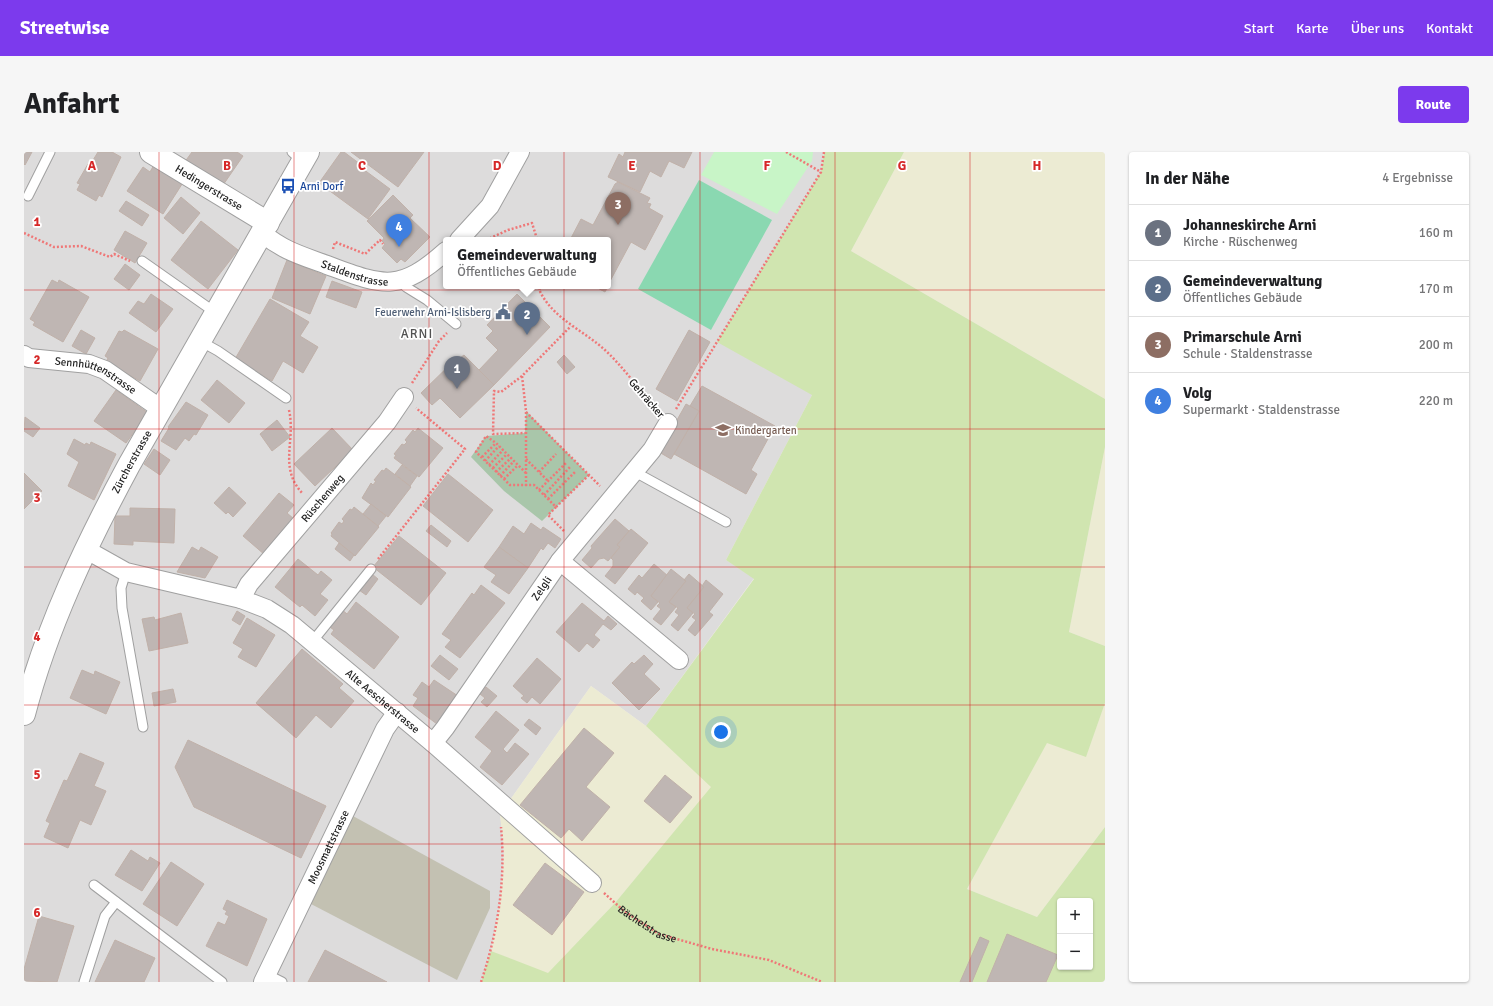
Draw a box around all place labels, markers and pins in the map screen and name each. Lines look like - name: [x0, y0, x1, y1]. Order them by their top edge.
- bus stop icon: Arni Dorf: [279, 177, 297, 195]
- place label: Arni Dorf: [300, 180, 344, 193]
- pin: 3: [605, 192, 631, 225]
- pin: 4: [386, 214, 412, 247]
- pin: 2: [514, 302, 540, 335]
- public building icon: Feuerwehr Arni-Islisberg: [494, 303, 512, 321]
- place label: Feuerwehr Arni-Islisberg: [375, 306, 491, 319]
- pin: 1: [444, 356, 470, 389]
- school or university icon: Kindergarten: [714, 421, 732, 439]
- place label: Kindergarten: [735, 424, 797, 437]

